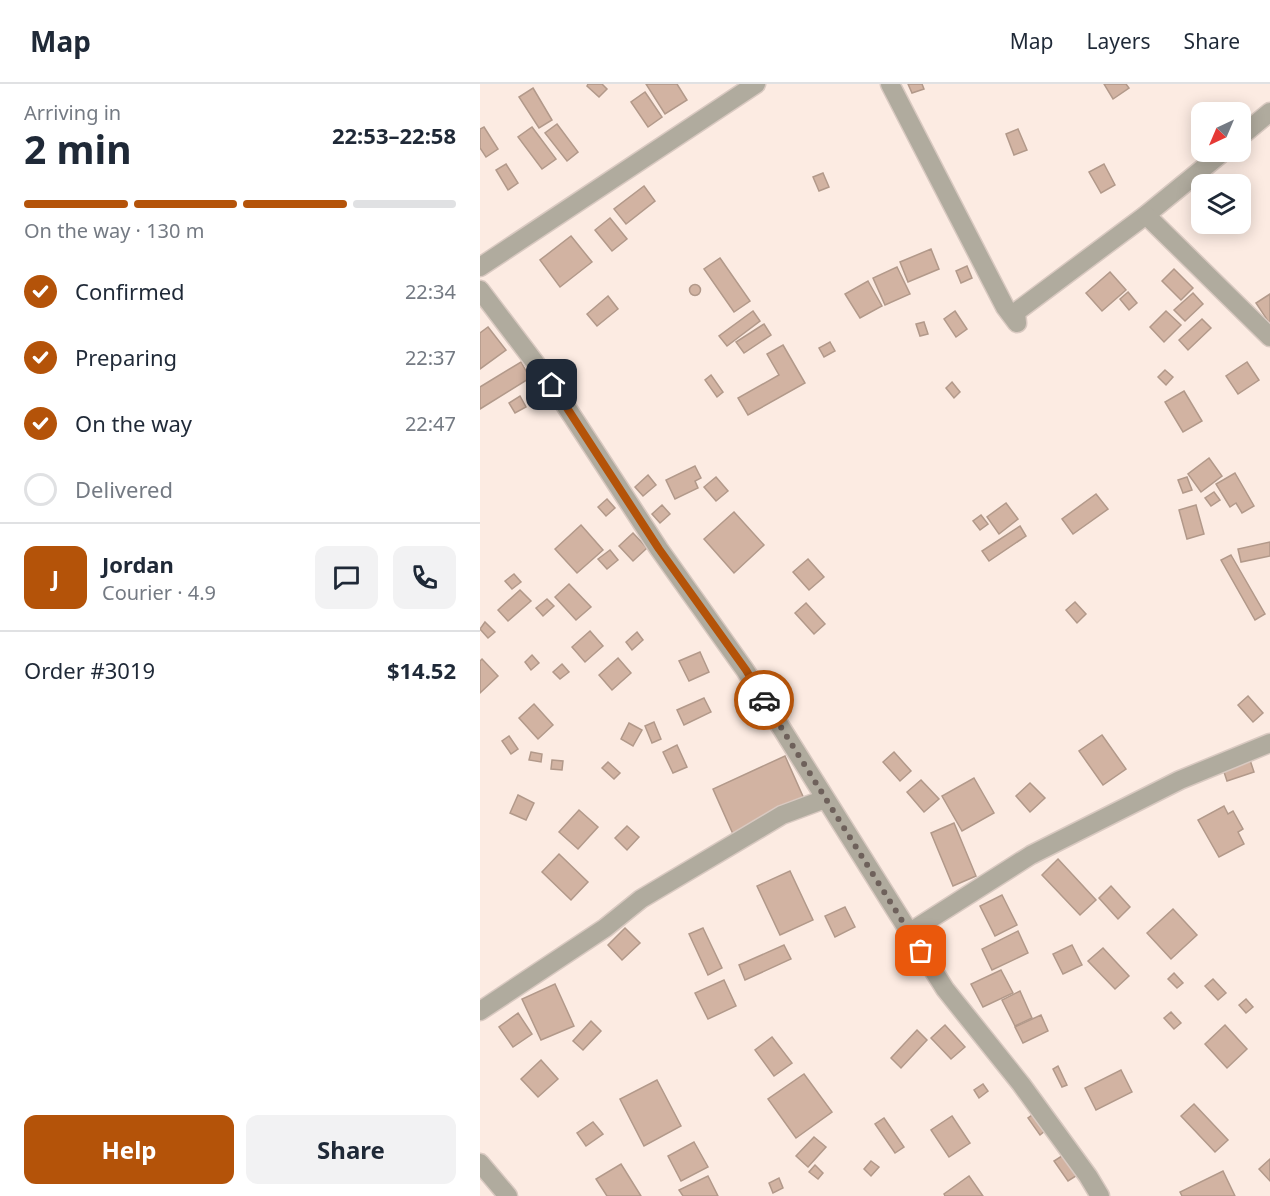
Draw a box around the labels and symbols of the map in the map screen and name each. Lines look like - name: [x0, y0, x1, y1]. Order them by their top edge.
- north arrow: [1191, 102, 1251, 162]
- pin: [526, 359, 577, 410]
- courier: [734, 670, 794, 730]
- pin: [895, 925, 946, 976]

